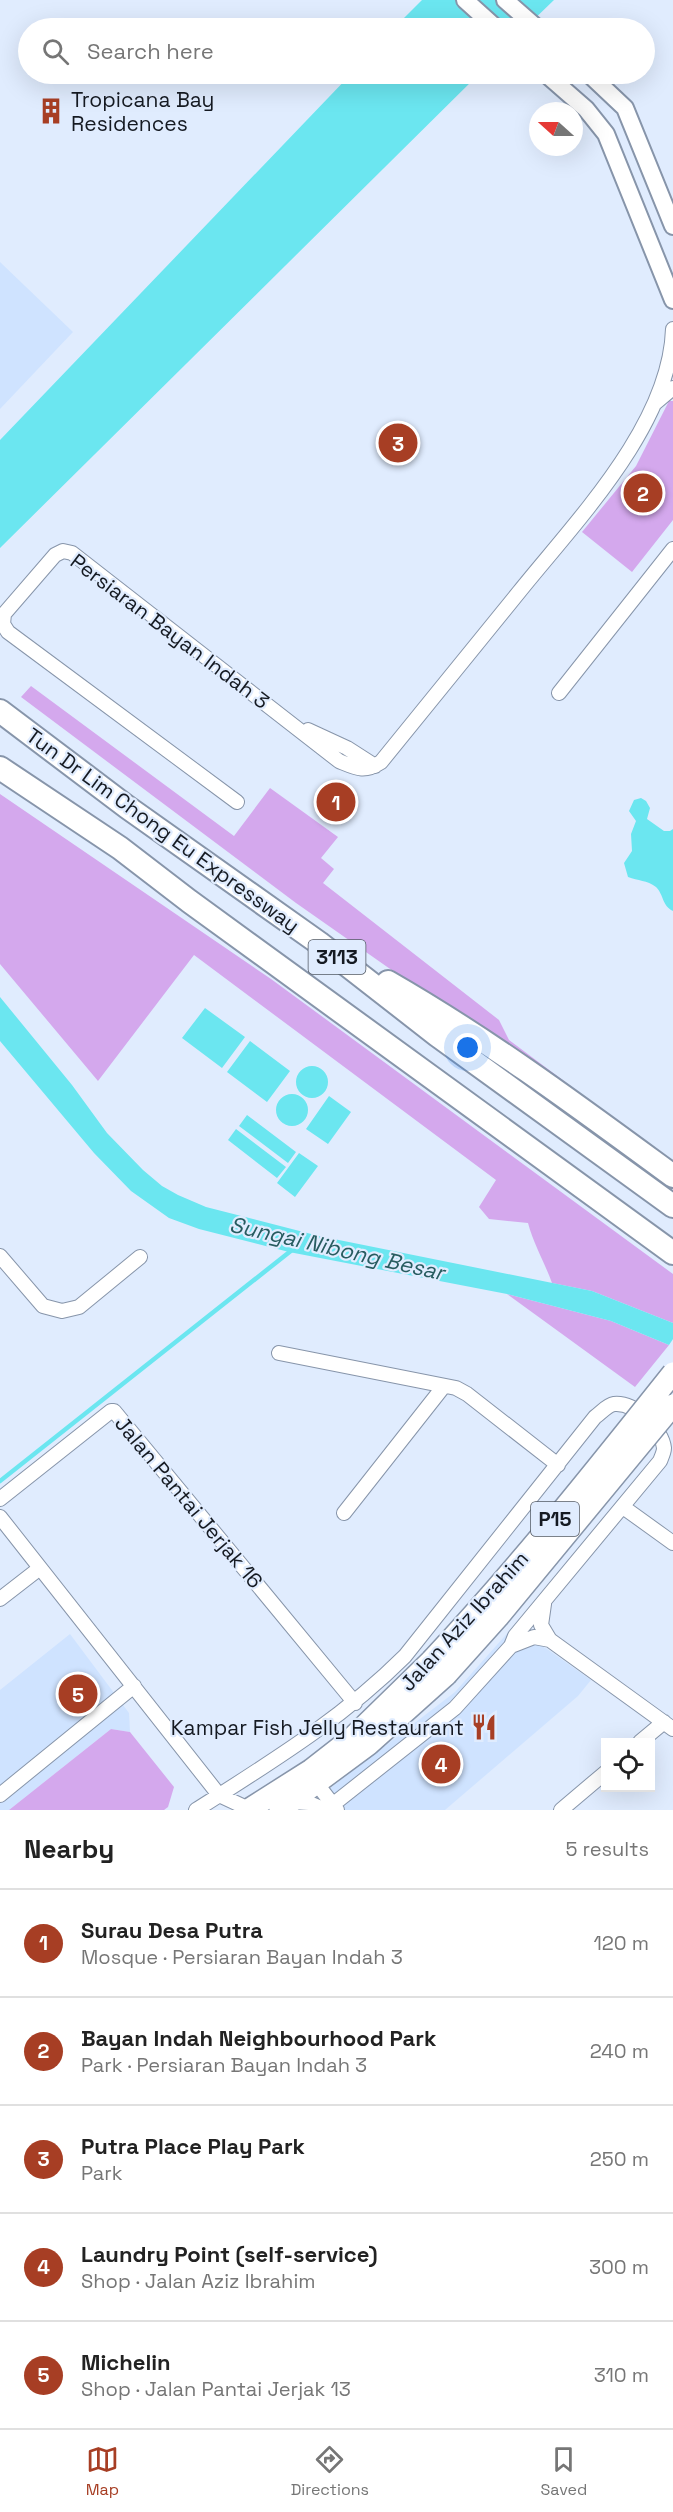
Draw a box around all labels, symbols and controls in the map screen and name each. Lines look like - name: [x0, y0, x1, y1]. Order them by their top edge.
- search box: [18, 18, 655, 84]
- icon: search: [39, 35, 72, 68]
- text: Search here: [87, 37, 214, 65]
- place label: Tropicana Bay Residences: [71, 86, 214, 137]
- building icon: Tropicana Bay Residences: [36, 96, 66, 126]
- north arrow: [529, 102, 583, 156]
- pin: 3: [378, 420, 418, 466]
- pin: 2: [624, 470, 662, 516]
- street label: Persiaran Bayan Indah 3: [65, 547, 275, 715]
- street label: Tun Dr Lim Chong Eu Expressway: [21, 722, 305, 938]
- pin: 1: [316, 780, 356, 824]
- road number: 3113: [308, 940, 366, 974]
- your location: [453, 1033, 482, 1062]
- water label: Sungai Nibong Besar: [227, 1210, 450, 1287]
- street label: Jalan Pantai Jerjak 16: [109, 1410, 269, 1594]
- road number: P15: [531, 1502, 579, 1536]
- street label: Jalan Aziz Ibrahim: [394, 1545, 534, 1697]
- pin: 5: [58, 1672, 98, 1716]
- restaurant icon: Kampar Fish Jelly Restaurant: [469, 1712, 499, 1742]
- place label: Kampar Fish Jelly Restaurant: [171, 1714, 464, 1741]
- map controls: [601, 1738, 655, 1792]
- button: locate: [601, 1738, 655, 1792]
- pin: 4: [422, 1742, 460, 1786]
- text: Nearby: [24, 1832, 114, 1866]
- text: 5 results: [565, 1836, 649, 1862]
- text: Surau Desa Putra: [81, 1916, 263, 1944]
- text: 1: [39, 1930, 48, 1956]
- text: 120 m: [593, 1930, 649, 1956]
- text: Mosque · Persiaran Bayan Indah 3: [81, 1944, 403, 1970]
- text: Bayan Indah Neighbourhood Park: [81, 2024, 436, 2052]
- text: 2: [38, 2038, 49, 2064]
- text: 240 m: [590, 2038, 649, 2064]
- text: Park · Persiaran Bayan Indah 3: [81, 2052, 367, 2078]
- text: Putra Place Play Park: [81, 2132, 305, 2160]
- text: 3: [37, 2146, 50, 2172]
- text: 250 m: [590, 2146, 649, 2172]
- text: Park: [81, 2160, 123, 2186]
- text: Laundry Point (self-service): [81, 2240, 378, 2268]
- text: 4: [37, 2254, 50, 2280]
- text: 300 m: [589, 2254, 649, 2280]
- text: Shop · Jalan Aziz Ibrahim: [81, 2268, 315, 2294]
- text: Michelin: [81, 2348, 171, 2376]
- text: 5: [38, 2362, 50, 2388]
- text: 310 m: [594, 2362, 649, 2388]
- text: Shop · Jalan Pantai Jerjak 13: [81, 2376, 351, 2402]
- tab: Map: [86, 2443, 119, 2500]
- tab: Directions: [291, 2443, 369, 2500]
- tab: Saved: [541, 2443, 587, 2500]

